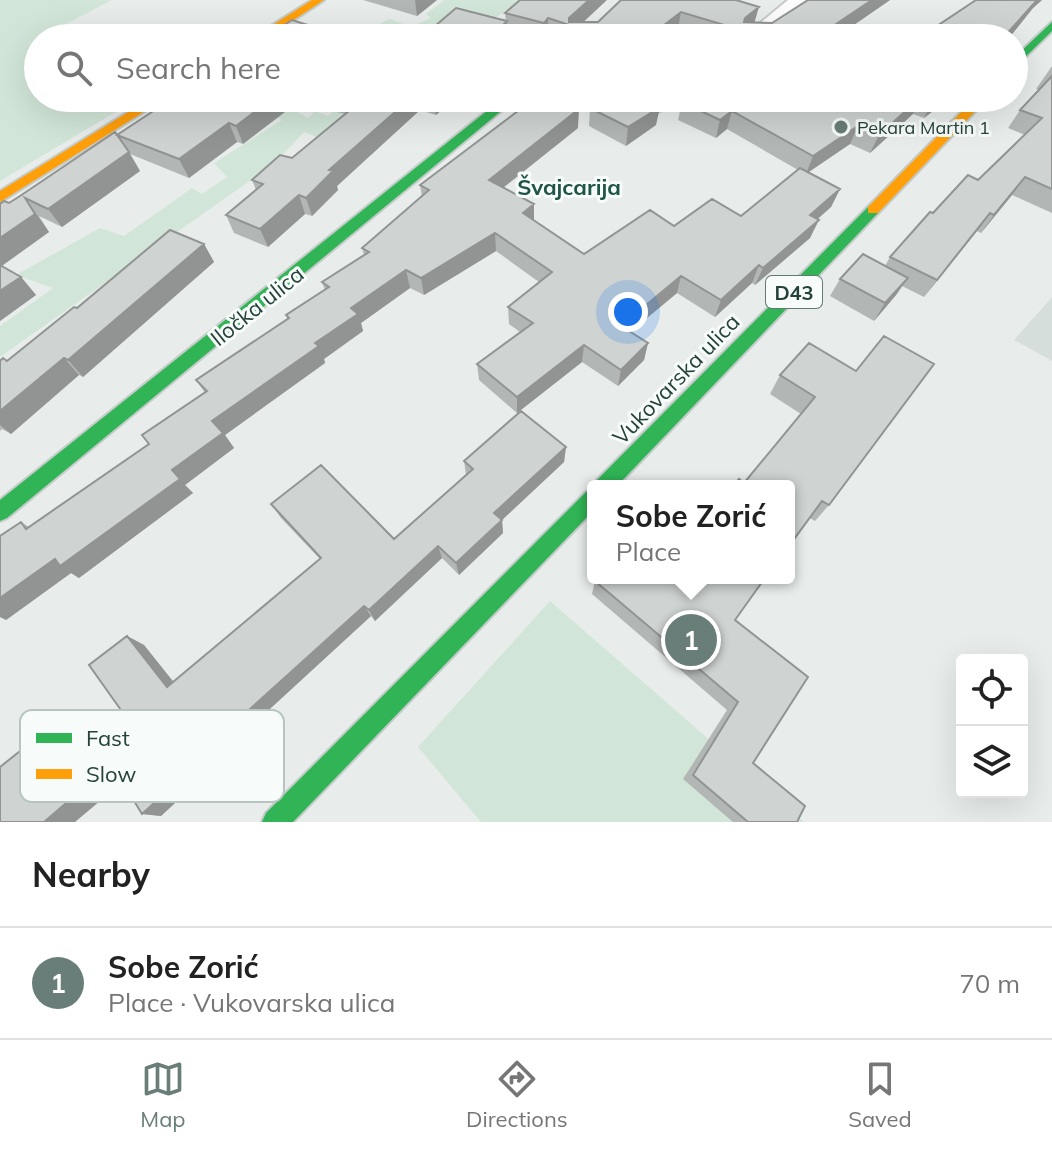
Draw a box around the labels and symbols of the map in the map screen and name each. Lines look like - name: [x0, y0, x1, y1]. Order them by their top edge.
- place label: Pekara Martin 1: [857, 116, 990, 139]
- marker: Pekara Martin 1: [832, 118, 850, 136]
- district label: Švajcarija: [517, 173, 621, 201]
- street label: Iločka ulica: [205, 260, 309, 352]
- road number: D43: [766, 276, 822, 308]
- your location: [608, 292, 648, 332]
- street label: Vukovarska ulica: [606, 308, 746, 450]
- pin: 1: [665, 610, 717, 670]
- legend: [20, 710, 284, 802]
- text: Fast: [86, 724, 130, 752]
- text: Slow: [86, 760, 136, 788]

